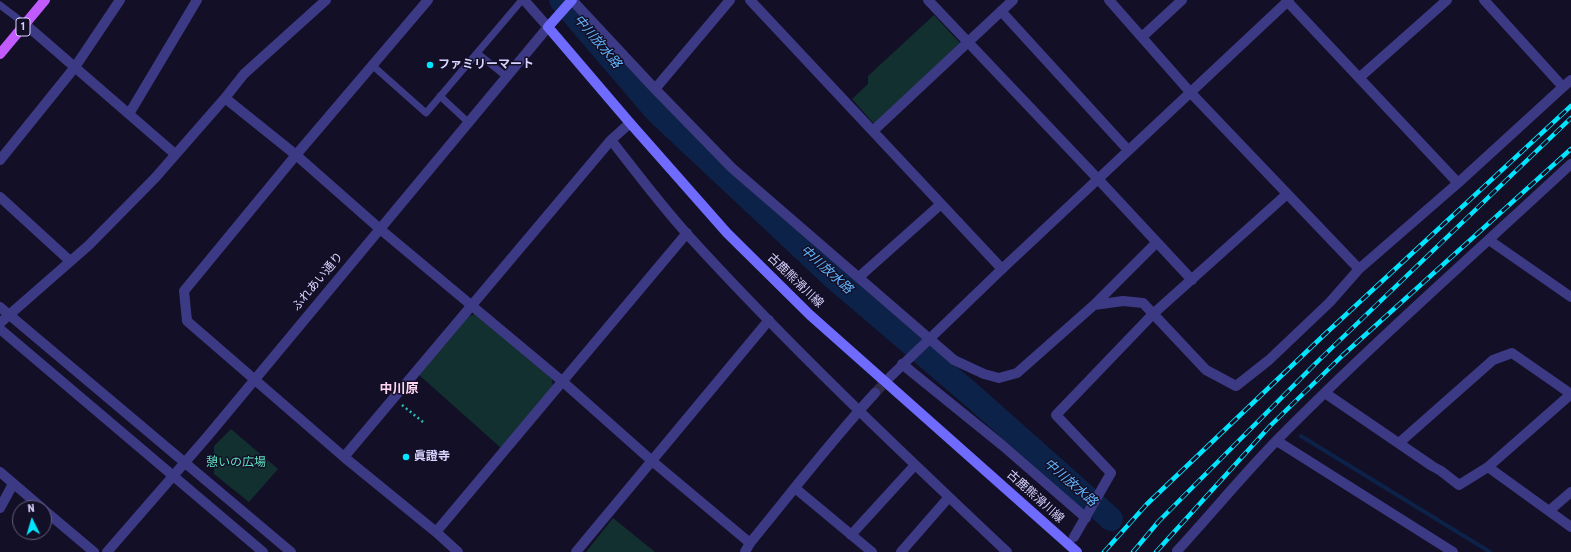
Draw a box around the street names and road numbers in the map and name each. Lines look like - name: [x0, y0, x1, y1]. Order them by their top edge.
- road number: 1: [16, 18, 30, 36]
- street label: ふれあい通り: [289, 250, 347, 314]
- street label: 古鹿熊滑川線: [764, 251, 826, 311]
- street label: 古鹿熊滑川線: [1003, 468, 1067, 526]

